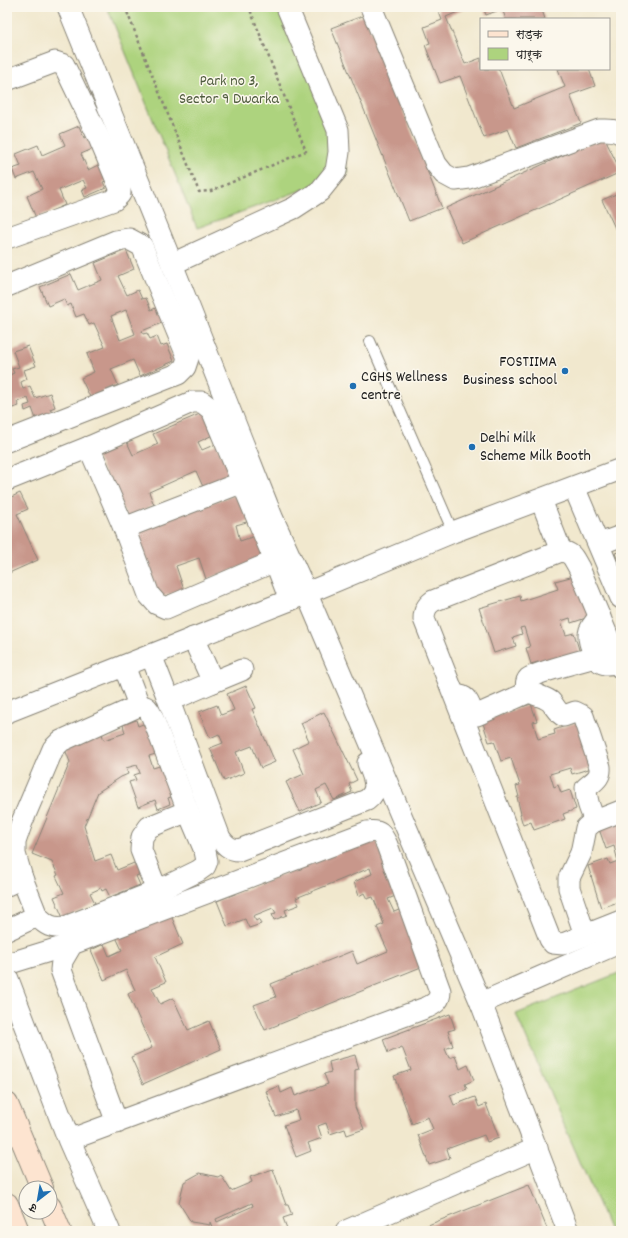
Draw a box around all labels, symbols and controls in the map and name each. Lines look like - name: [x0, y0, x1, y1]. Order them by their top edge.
- legend: [480, 18, 610, 70]
- text: सड़क: [515, 27, 544, 44]
- text: पार्क: [515, 47, 543, 64]
- park label: Park no 3, Sector 9 Dwarka: [179, 70, 280, 111]
- place label: FOSTIIMA Business school: [463, 351, 557, 392]
- place label: CGHS Wellness centre: [361, 366, 448, 407]
- marker: FOSTIIMA Business school: [560, 366, 570, 376]
- marker: CGHS Wellness centre: [348, 381, 358, 391]
- place label: Delhi Milk Scheme Milk Booth: [480, 427, 591, 468]
- marker: Delhi Milk Scheme Milk Booth: [467, 442, 477, 452]
- north arrow: [18, 1180, 58, 1220]
- text: उ: [26, 1198, 42, 1216]

